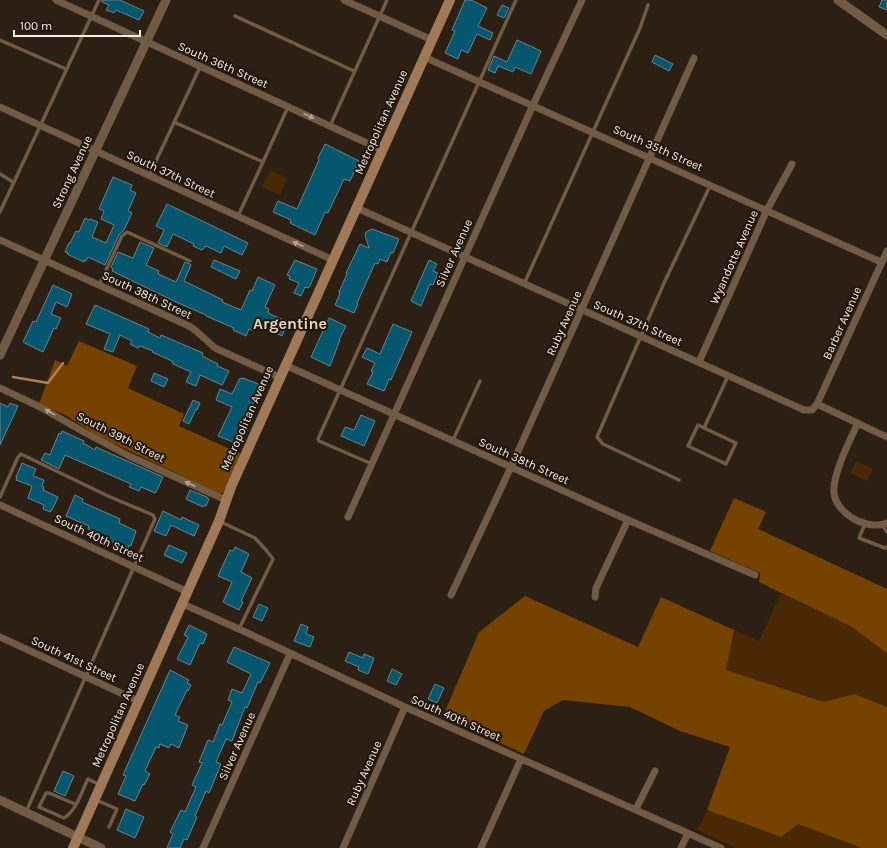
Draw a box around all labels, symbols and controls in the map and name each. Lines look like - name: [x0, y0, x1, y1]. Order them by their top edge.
- scale bar: [14, 12, 140, 38]
- text: 100 m: [20, 19, 52, 33]
- street label: South 36th Street: [176, 39, 271, 91]
- street label: Metropolitan Avenue: [352, 68, 410, 176]
- one-way arrow: [303, 114, 315, 120]
- street label: South 35th Street: [611, 122, 706, 174]
- street label: Strong Avenue: [49, 133, 95, 211]
- street label: South 37th Street: [125, 147, 218, 201]
- street label: Wyandotte Avenue: [707, 208, 761, 306]
- street label: Silver Avenue: [433, 217, 475, 289]
- one-way arrow: [292, 241, 303, 247]
- street label: South 38th Street: [100, 268, 195, 322]
- street label: Barber Avenue: [820, 284, 864, 362]
- street label: Ruby Avenue: [543, 288, 585, 358]
- street label: South 37th Street: [591, 297, 685, 349]
- district label: Argentine: [253, 314, 327, 333]
- street label: Metropolitan Avenue: [218, 364, 276, 472]
- one-way arrow: [45, 408, 55, 416]
- street label: South 39th Street: [74, 409, 168, 466]
- street label: South 38th Street: [477, 435, 572, 487]
- one-way arrow: [185, 481, 196, 487]
- street label: South 40th Street: [52, 511, 146, 565]
- street label: South 41st Street: [29, 633, 120, 685]
- street label: Metropolitan Avenue: [89, 661, 147, 769]
- street label: South 40th Street: [409, 692, 504, 744]
- street label: Silver Avenue: [216, 710, 258, 782]
- street label: Ruby Avenue: [343, 738, 385, 808]

